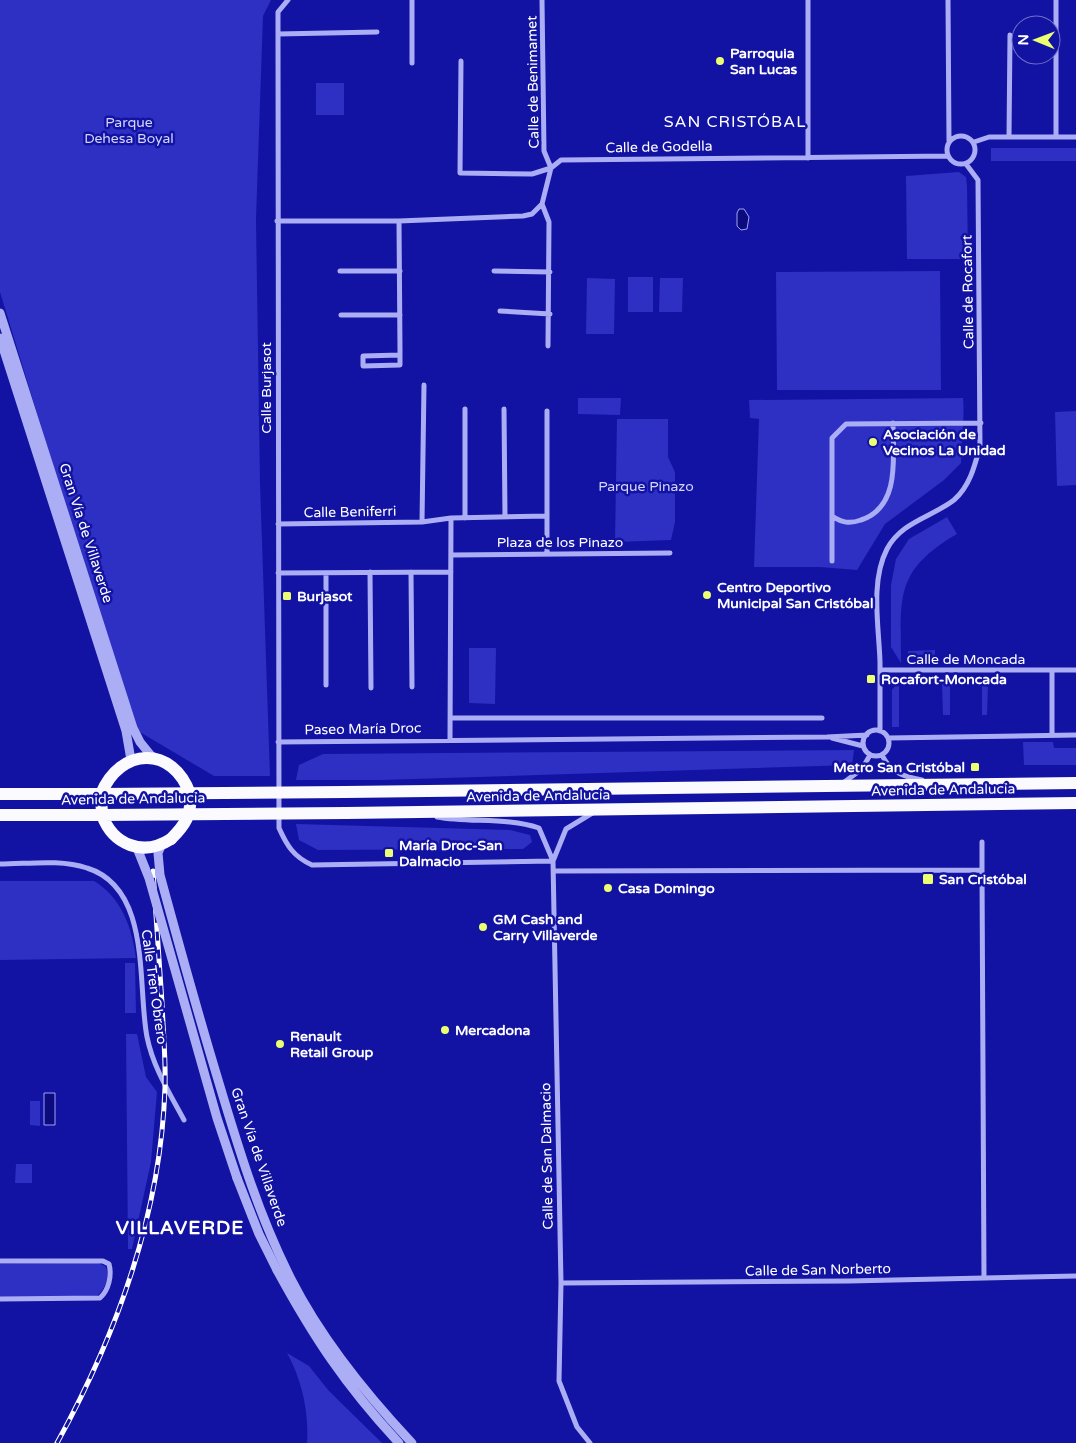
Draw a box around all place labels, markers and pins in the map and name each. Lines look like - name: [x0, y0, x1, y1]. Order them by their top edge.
- place label: Parroquia San Lucas: [730, 45, 798, 78]
- marker: Parroquia San Lucas: [714, 55, 726, 67]
- place label: Asociación de Vecinos La Unidad: [883, 426, 1006, 459]
- marker: Asociación de Vecinos La Unidad: [867, 436, 879, 448]
- place label: Centro Deportivo Municipal San Cristóbal: [717, 579, 873, 612]
- place label: Burjasot: [297, 588, 353, 605]
- marker: Centro Deportivo Municipal San Cristóbal: [701, 589, 713, 601]
- marker: Burjasot: [281, 590, 293, 602]
- place label: Rocafort-Moncada: [881, 671, 1007, 688]
- marker: Rocafort-Moncada: [865, 673, 877, 685]
- place label: Metro San Cristóbal: [833, 759, 965, 776]
- marker: Metro San Cristóbal: [969, 761, 981, 773]
- place label: María Droc-San Dalmacio: [399, 837, 503, 870]
- marker: María Droc-San Dalmacio: [383, 847, 395, 859]
- place label: San Cristóbal: [939, 871, 1027, 888]
- marker: San Cristóbal: [921, 872, 935, 886]
- place label: Casa Domingo: [618, 880, 715, 897]
- marker: Casa Domingo: [602, 882, 614, 894]
- place label: GM Cash and Carry Villaverde: [493, 911, 597, 944]
- marker: GM Cash and Carry Villaverde: [477, 921, 489, 933]
- place label: Mercadona: [455, 1022, 531, 1039]
- marker: Mercadona: [439, 1024, 451, 1036]
- place label: Renault Retail Group: [290, 1028, 374, 1061]
- marker: Renault Retail Group: [274, 1038, 286, 1050]

